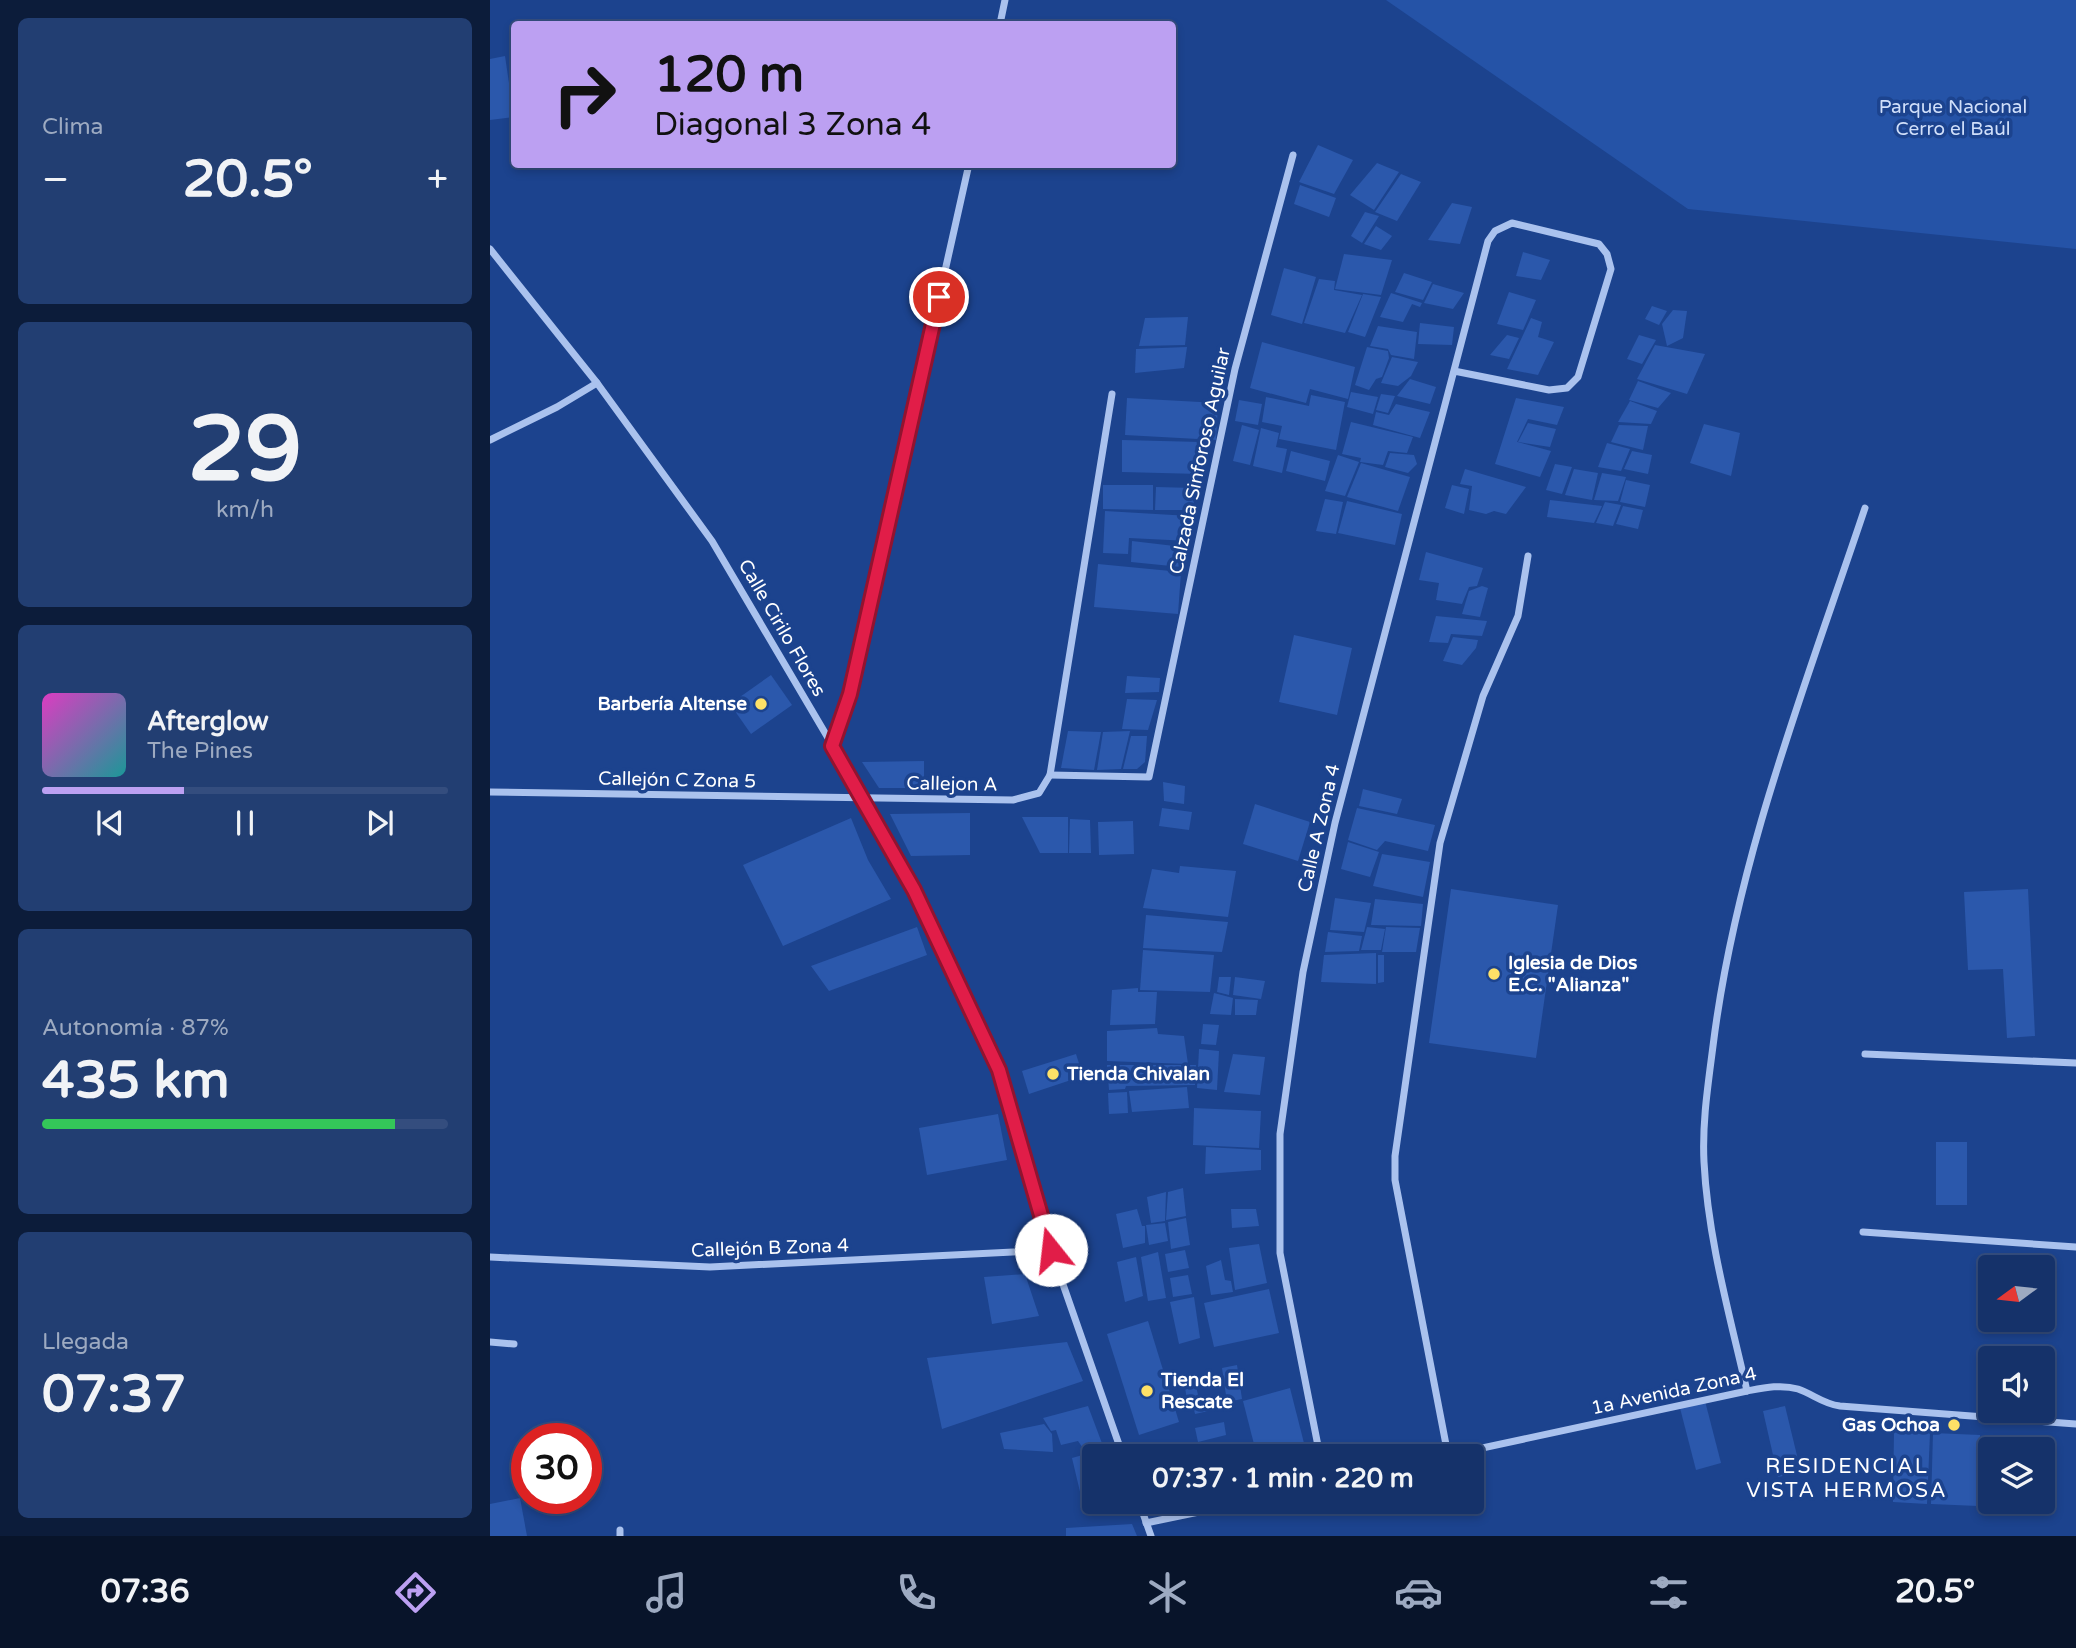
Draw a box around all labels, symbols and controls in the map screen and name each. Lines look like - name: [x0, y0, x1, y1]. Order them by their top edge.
- text: 120 m: [654, 46, 804, 105]
- icon: right: [539, 49, 630, 140]
- park label: Parque Nacional Cerro el Baúl: [1879, 96, 2027, 140]
- text: Diagonal 3 Zona 4: [654, 106, 931, 144]
- text: Clima: [42, 113, 103, 141]
- text: 20.5°: [183, 148, 313, 211]
- text: −: [42, 157, 69, 203]
- text: +: [427, 157, 448, 203]
- pin: [909, 267, 969, 327]
- icon: arrive: [920, 278, 958, 316]
- street label: Calzada Sinforoso Aguilar: [1165, 345, 1235, 576]
- text: 29: [188, 395, 302, 505]
- text: km/h: [216, 496, 274, 524]
- street label: Calle Cirilo Flores: [734, 555, 830, 701]
- place label: Barbería Altense: [597, 693, 747, 715]
- marker: Barbería Altense: [753, 696, 769, 712]
- text: Afterglow: [147, 706, 269, 737]
- text: The Pines: [147, 737, 253, 765]
- street label: Calle A Zona 4: [1294, 762, 1344, 894]
- street label: Callejón C Zona 5: [598, 768, 756, 792]
- street label: Callejon A: [906, 772, 998, 796]
- icon: previous: [91, 804, 129, 842]
- icon: pause: [226, 804, 264, 842]
- icon: next: [361, 804, 399, 842]
- place label: Iglesia de Dios E.C. "Alianza": [1508, 952, 1637, 996]
- marker: Iglesia de Dios E.C. "Alianza": [1486, 966, 1502, 982]
- text: Autonomía · 87%: [42, 1014, 229, 1042]
- text: 435 km: [42, 1049, 230, 1112]
- place label: Tienda Chivalan: [1066, 1063, 1210, 1085]
- marker: Tienda Chivalan: [1045, 1066, 1061, 1082]
- position arrow: [1014, 1213, 1088, 1287]
- street label: Callejón B Zona 4: [691, 1234, 849, 1262]
- north arrow: [1978, 1255, 2054, 1332]
- map controls: [1978, 1255, 2055, 1514]
- text: Llegada: [42, 1328, 129, 1356]
- button: sound: [1978, 1346, 2055, 1423]
- text: 07:37: [42, 1363, 186, 1426]
- street label: 1a Avenida Zona 4: [1589, 1363, 1759, 1419]
- place label: Tienda El Rescate: [1160, 1369, 1244, 1413]
- marker: Tienda El Rescate: [1139, 1383, 1155, 1399]
- place label: Gas Ochoa: [1842, 1414, 1940, 1436]
- marker: Gas Ochoa: [1946, 1417, 1962, 1433]
- speed limit sign: 30: [511, 1423, 602, 1514]
- button: layers: [1978, 1437, 2055, 1514]
- district label: RESIDENCIAL VISTA HERMOSA: [1746, 1454, 1948, 1503]
- text: 07:37 · 1 min · 220 m: [1152, 1463, 1414, 1494]
- icon: directions: [391, 1568, 440, 1617]
- icon: music: [642, 1568, 691, 1617]
- icon: phone: [892, 1568, 941, 1617]
- icon: climate: [1143, 1568, 1192, 1617]
- icon: car: [1394, 1568, 1443, 1617]
- icon: filters: [1644, 1568, 1693, 1617]
- text: 07:36: [101, 1573, 190, 1611]
- text: 20.5°: [1895, 1573, 1975, 1611]

